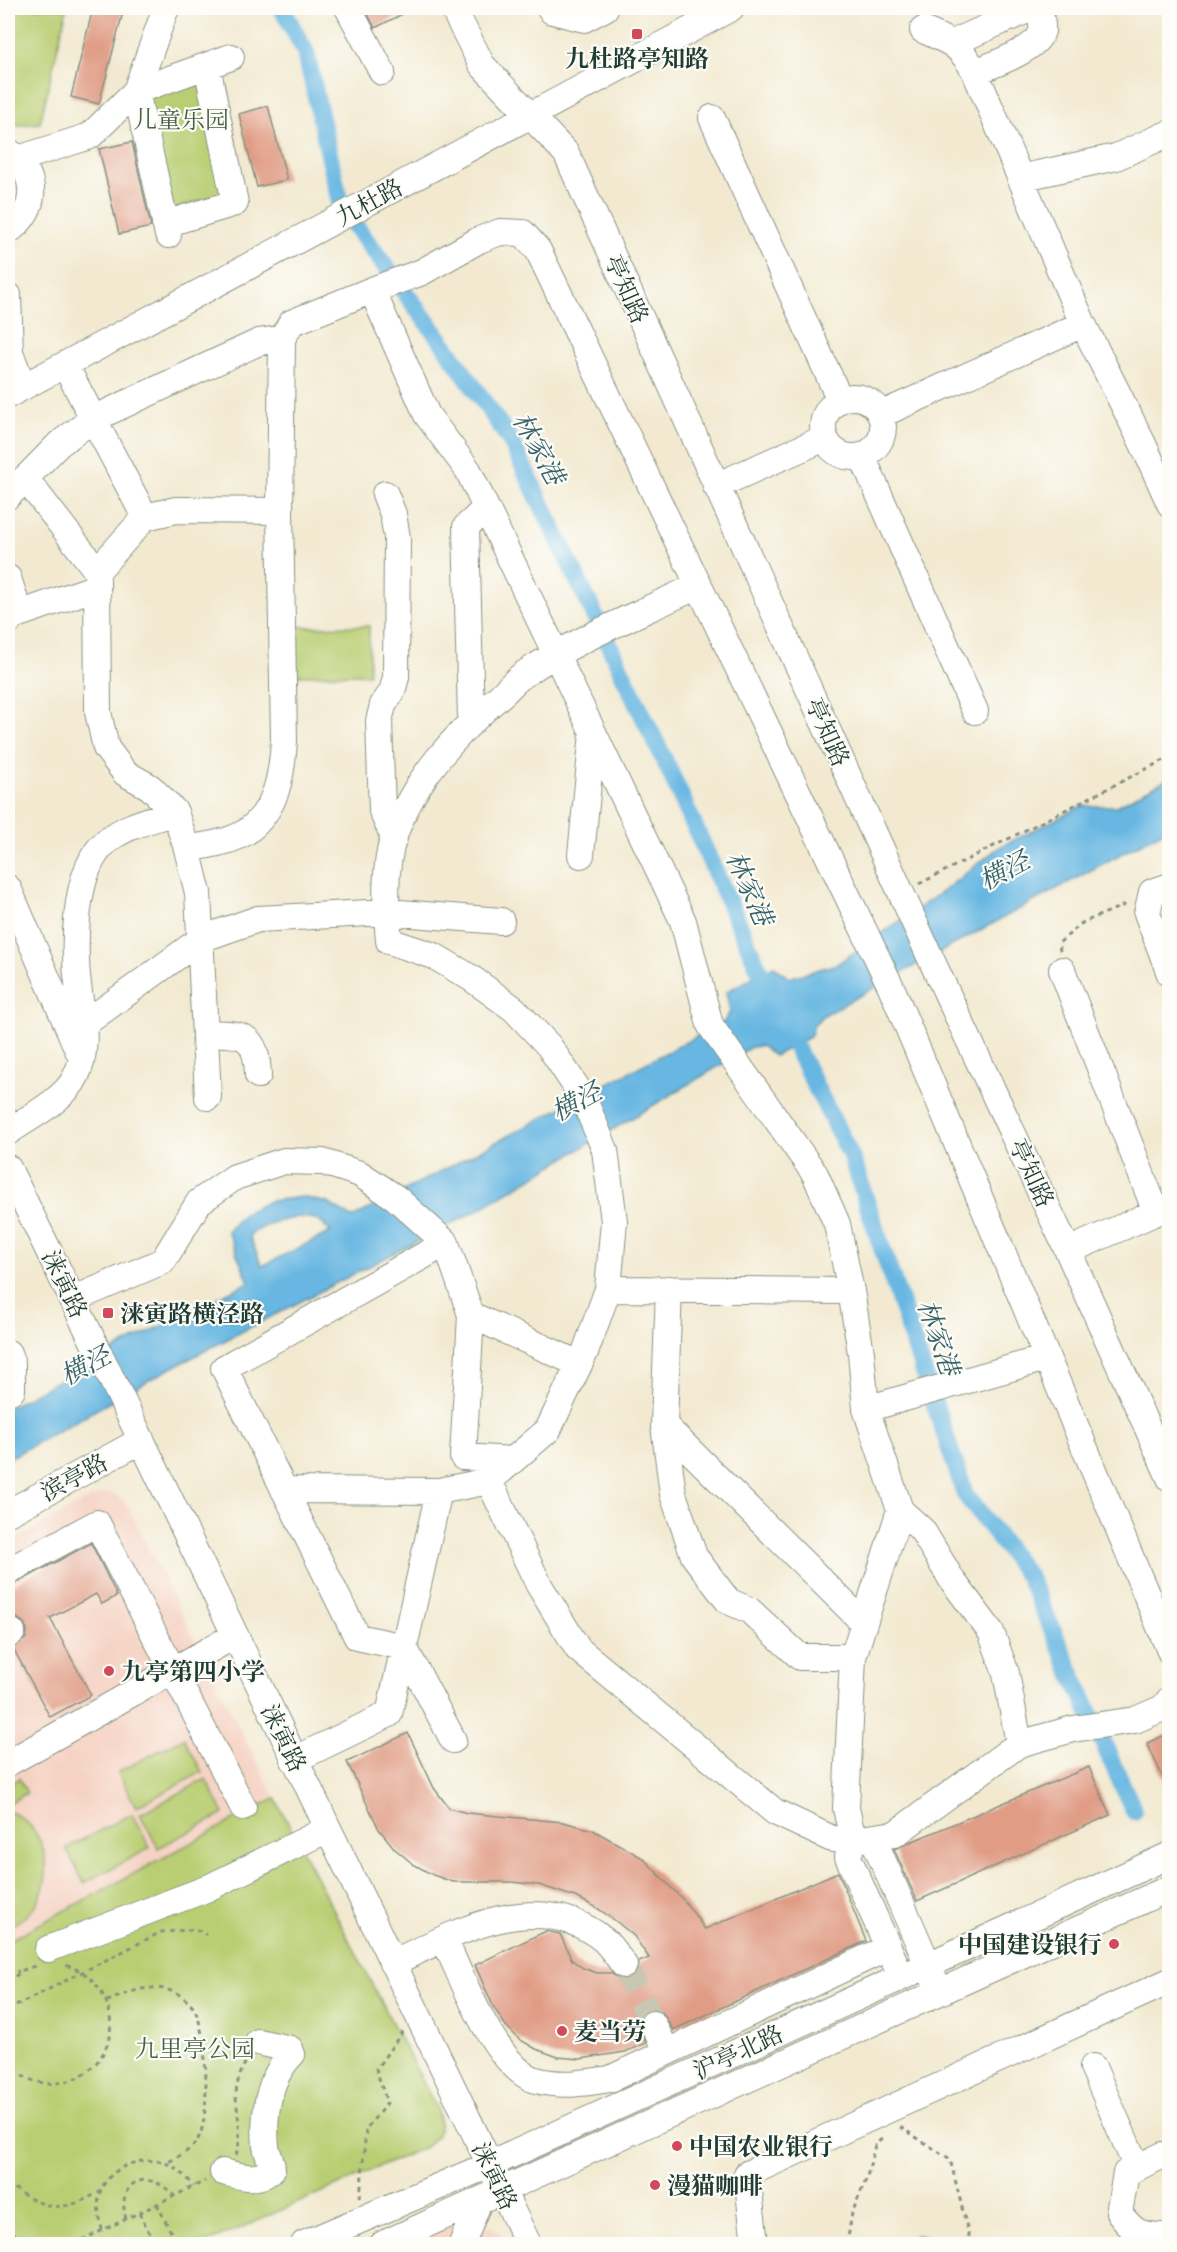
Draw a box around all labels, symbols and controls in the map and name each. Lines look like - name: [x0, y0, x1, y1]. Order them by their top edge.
- marker: 九杜路亭知路: [630, 27, 644, 41]
- place label: 九杜路亭知路: [565, 41, 709, 76]
- park label: 儿童乐园: [133, 102, 229, 137]
- street label: 九杜路: [329, 170, 409, 234]
- street label: 亭知路: [596, 249, 658, 329]
- water label: 林家港: [503, 404, 576, 494]
- street label: 亭知路: [797, 692, 859, 772]
- water label: 横泾: [972, 840, 1038, 899]
- water label: 林家港: [716, 844, 785, 934]
- water label: 横泾: [544, 1071, 610, 1130]
- street label: 亭知路: [1001, 1133, 1063, 1213]
- street label: 涞寅路: [33, 1244, 97, 1324]
- water label: 林家港: [908, 1294, 971, 1383]
- place label: 涞寅路横泾路: [120, 1296, 264, 1331]
- marker: 涞寅路横泾路: [101, 1306, 115, 1320]
- water label: 横泾: [53, 1335, 119, 1394]
- street label: 滨亭路: [34, 1445, 114, 1509]
- place label: 九亭第四小学: [121, 1654, 265, 1689]
- marker: 九亭第四小学: [102, 1664, 116, 1678]
- street label: 涞寅路: [252, 1698, 316, 1778]
- place label: 中国建设银行: [958, 1927, 1102, 1962]
- marker: 中国建设银行: [1107, 1937, 1121, 1951]
- place label: 麦当劳: [574, 2014, 646, 2049]
- street label: 沪亭北路: [687, 2016, 789, 2088]
- marker: 麦当劳: [555, 2024, 569, 2038]
- park label: 九里亭公园: [135, 2031, 255, 2066]
- place label: 中国农业银行: [689, 2129, 833, 2164]
- street label: 涞寅路: [463, 2136, 527, 2216]
- marker: 中国农业银行: [670, 2139, 684, 2153]
- place label: 漫猫咖啡: [667, 2168, 763, 2203]
- marker: 漫猫咖啡: [648, 2178, 662, 2192]

